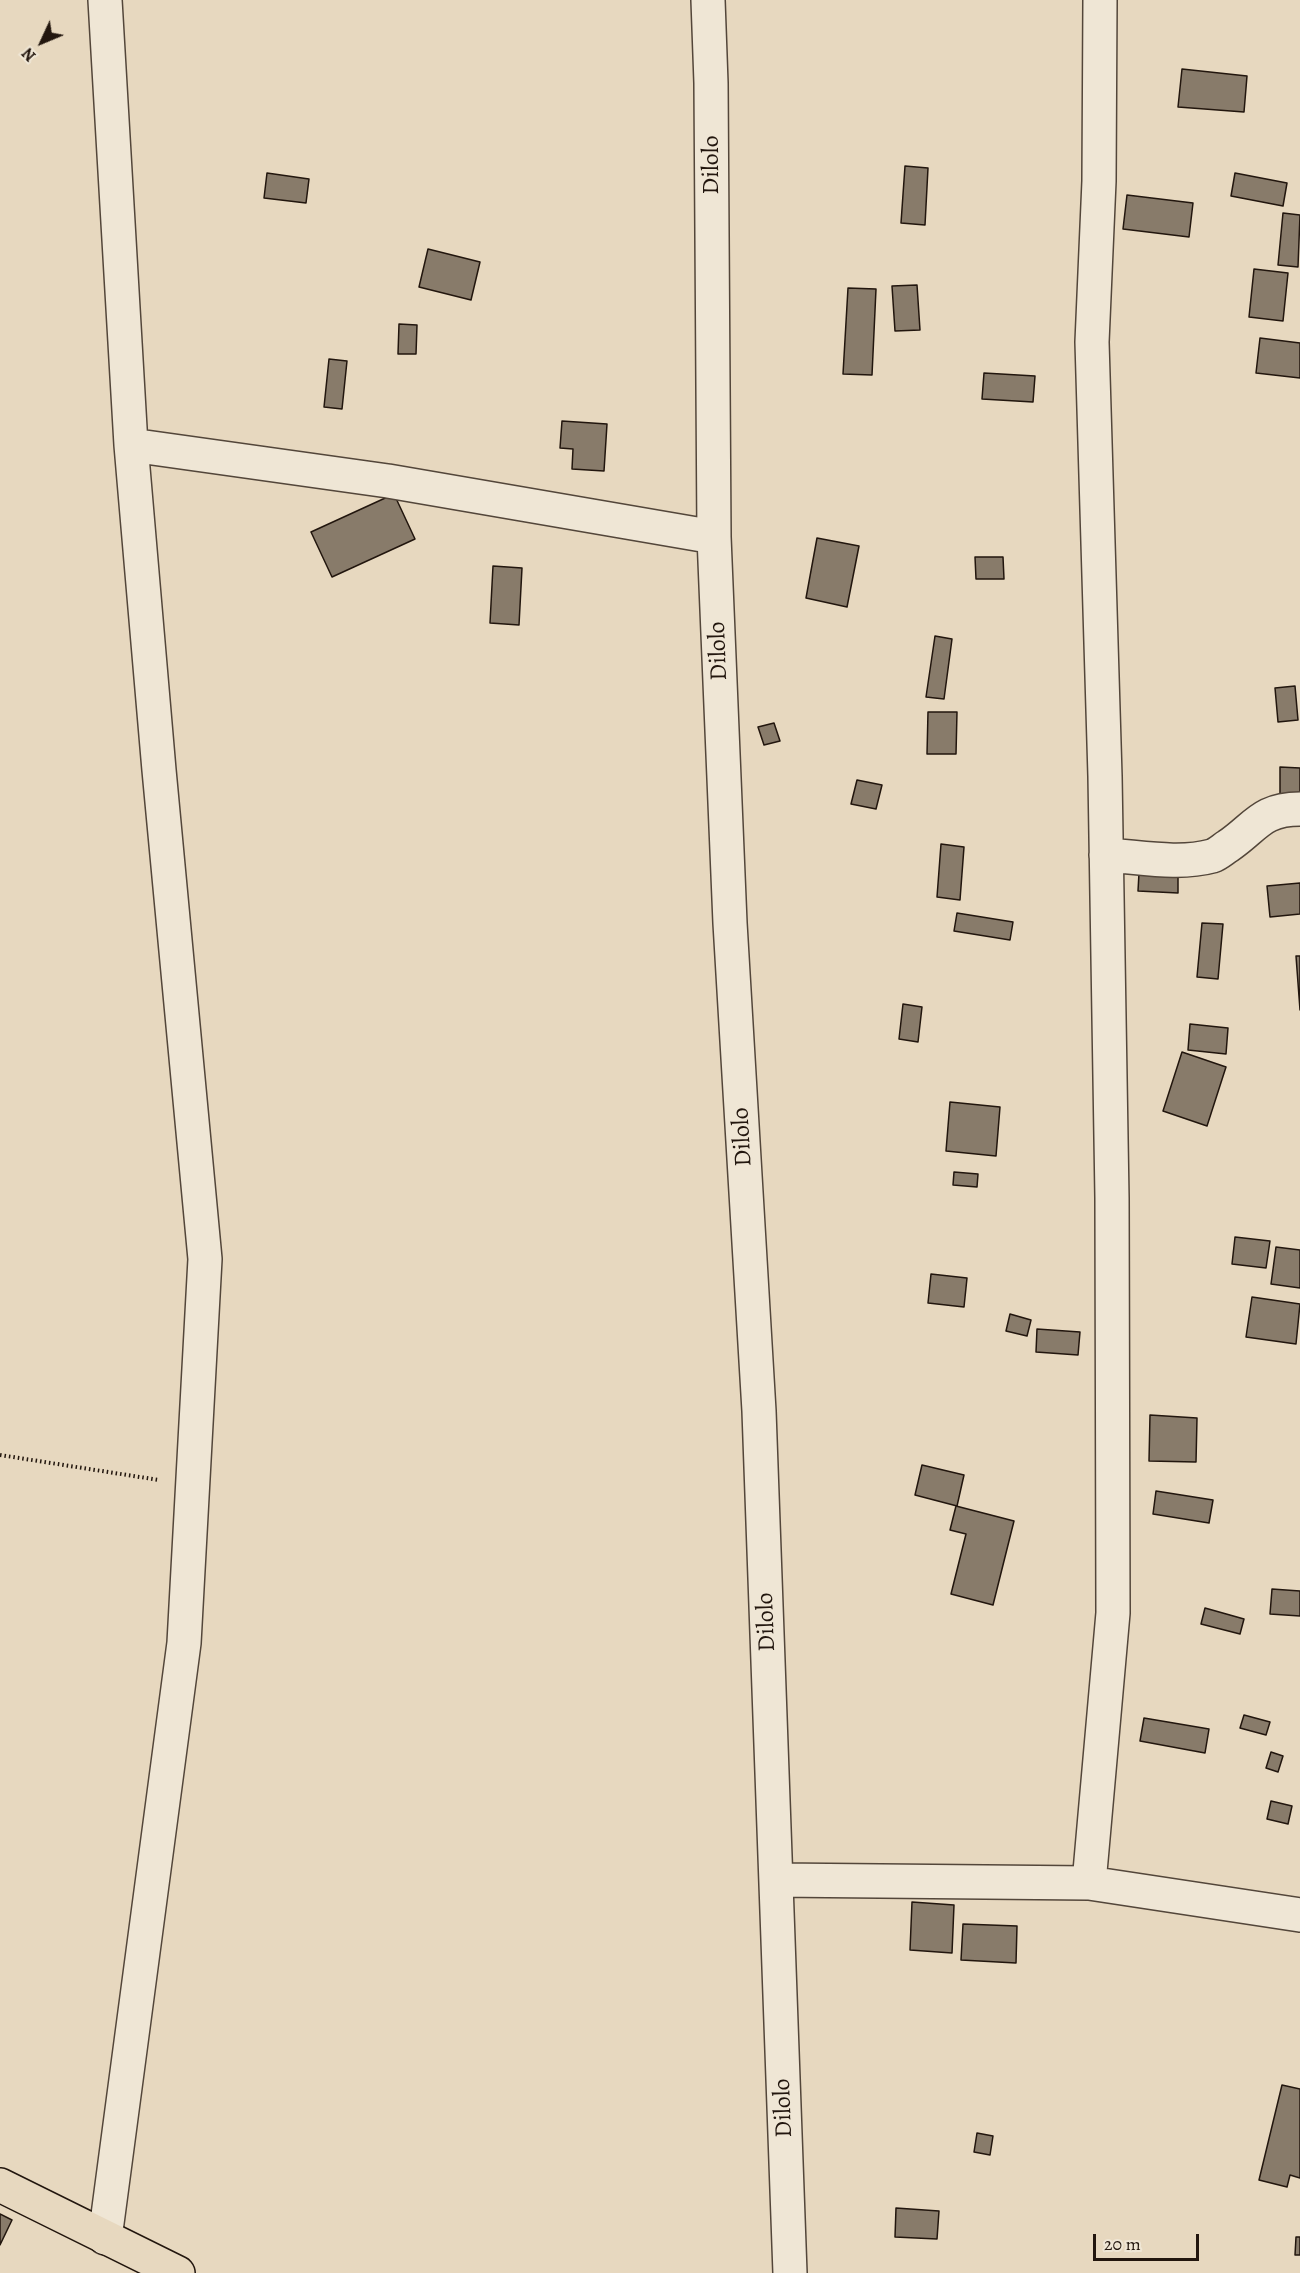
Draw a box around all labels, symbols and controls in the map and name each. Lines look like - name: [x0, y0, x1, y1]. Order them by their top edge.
- north arrow: [12, 12, 72, 72]
- text: N: [17, 43, 41, 66]
- street label: Dilolo: [698, 135, 726, 195]
- street label: Dilolo: [704, 621, 734, 681]
- street label: Dilolo: [727, 1107, 759, 1167]
- street label: Dilolo: [752, 1592, 782, 1652]
- street label: Dilolo: [769, 2078, 799, 2138]
- scale bar: [1096, 2222, 1202, 2260]
- text: 20 m: [1104, 2232, 1141, 2256]

